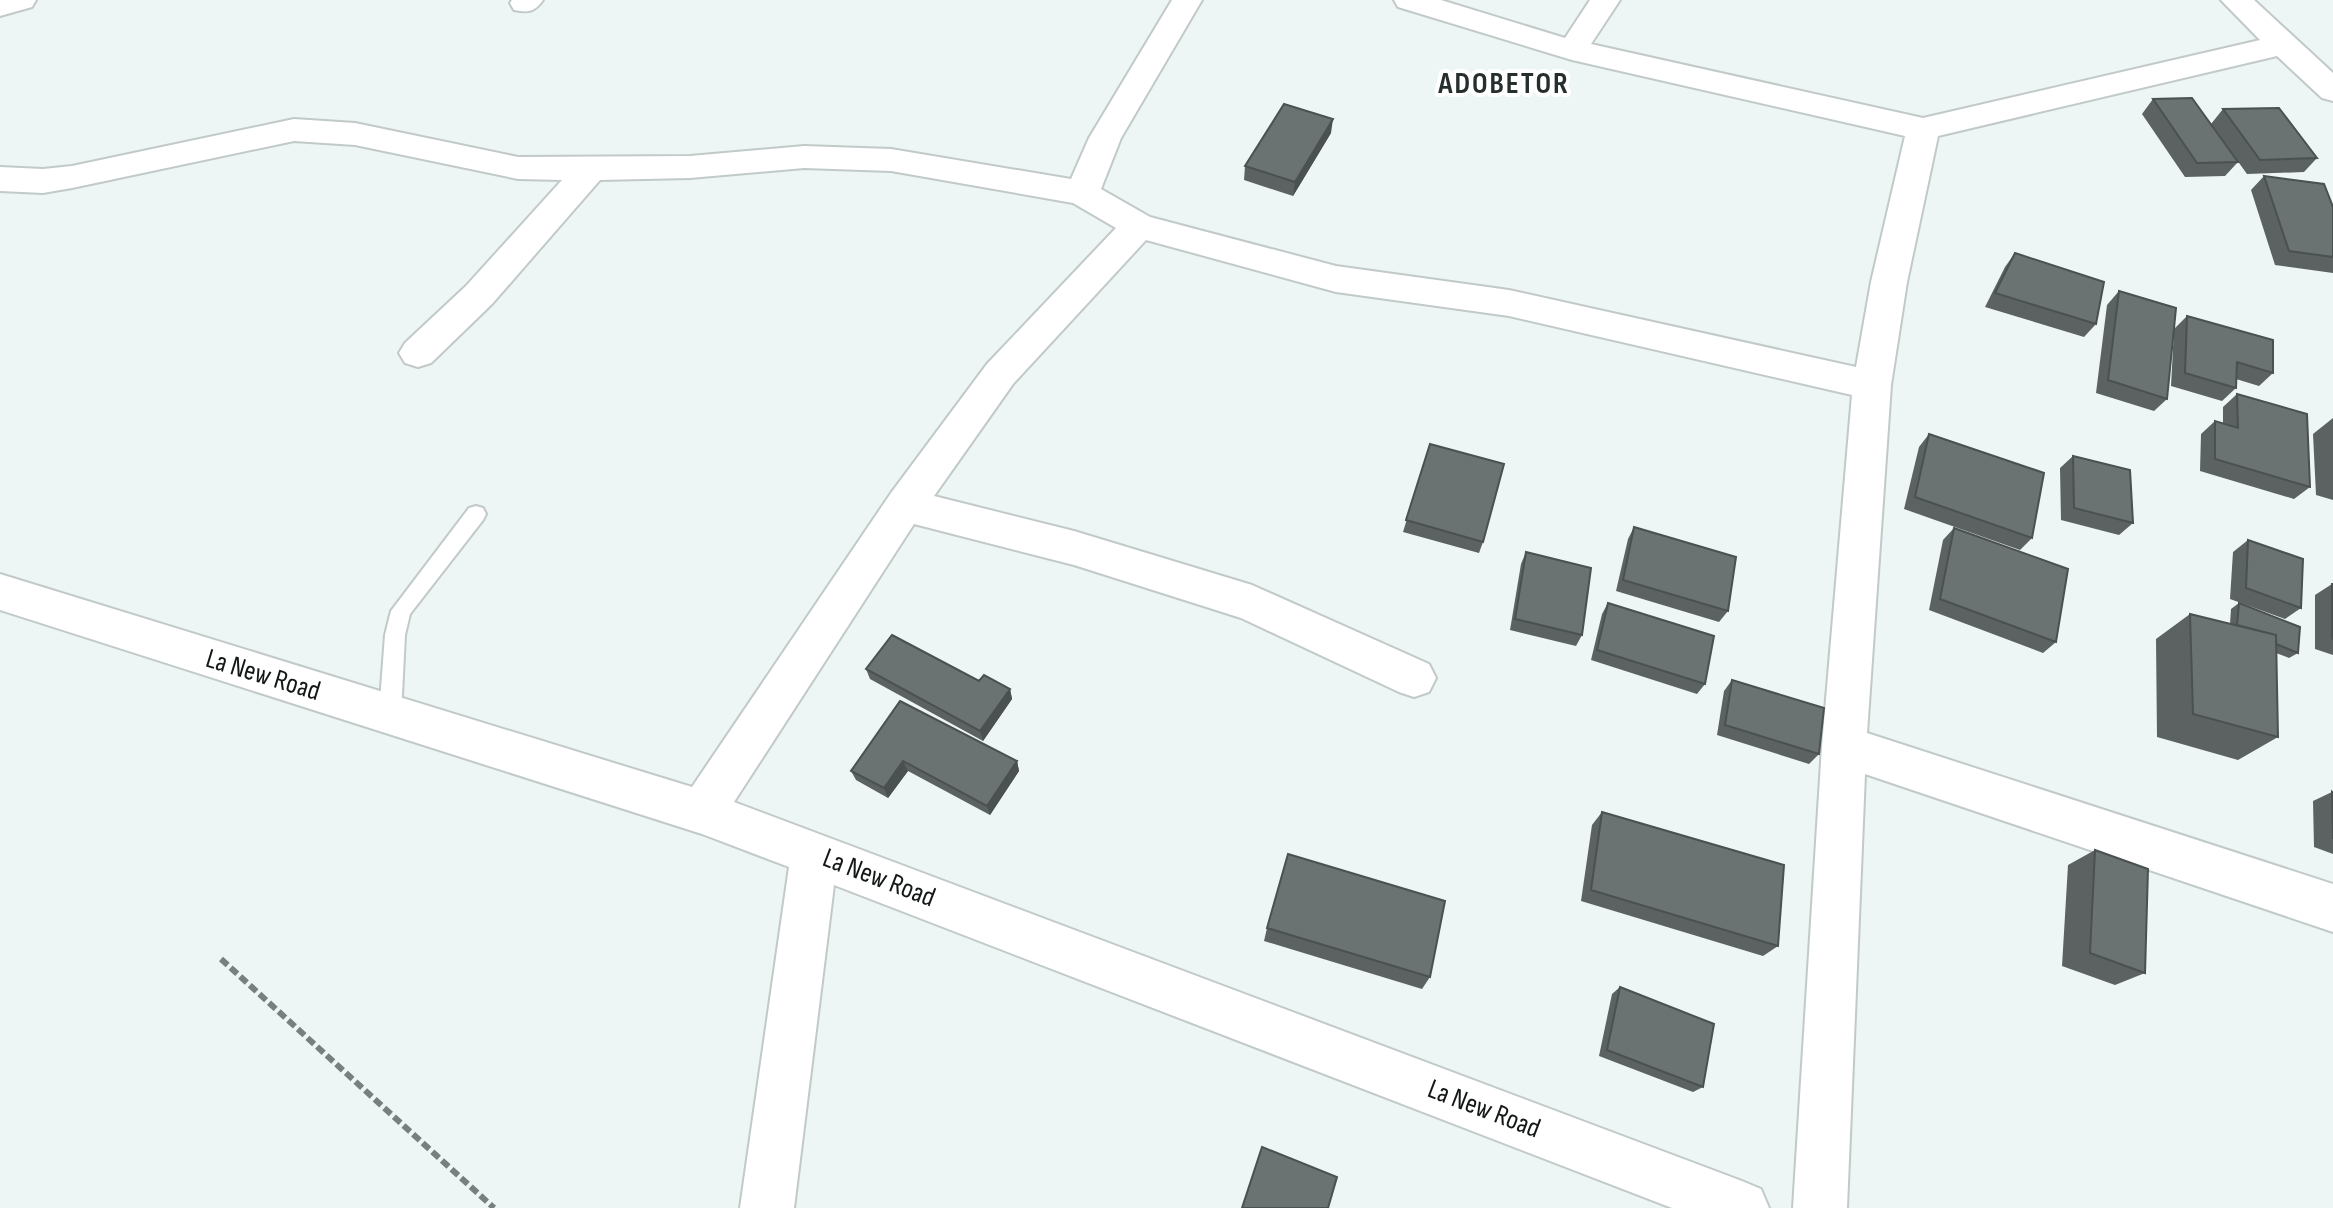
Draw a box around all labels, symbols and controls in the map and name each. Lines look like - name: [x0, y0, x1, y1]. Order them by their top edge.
- district label: ADOBETOR: [1437, 66, 1570, 102]
- street label: La New Road: [202, 642, 324, 708]
- street label: La New Road: [818, 841, 940, 915]
- street label: La New Road: [1423, 1072, 1545, 1146]

